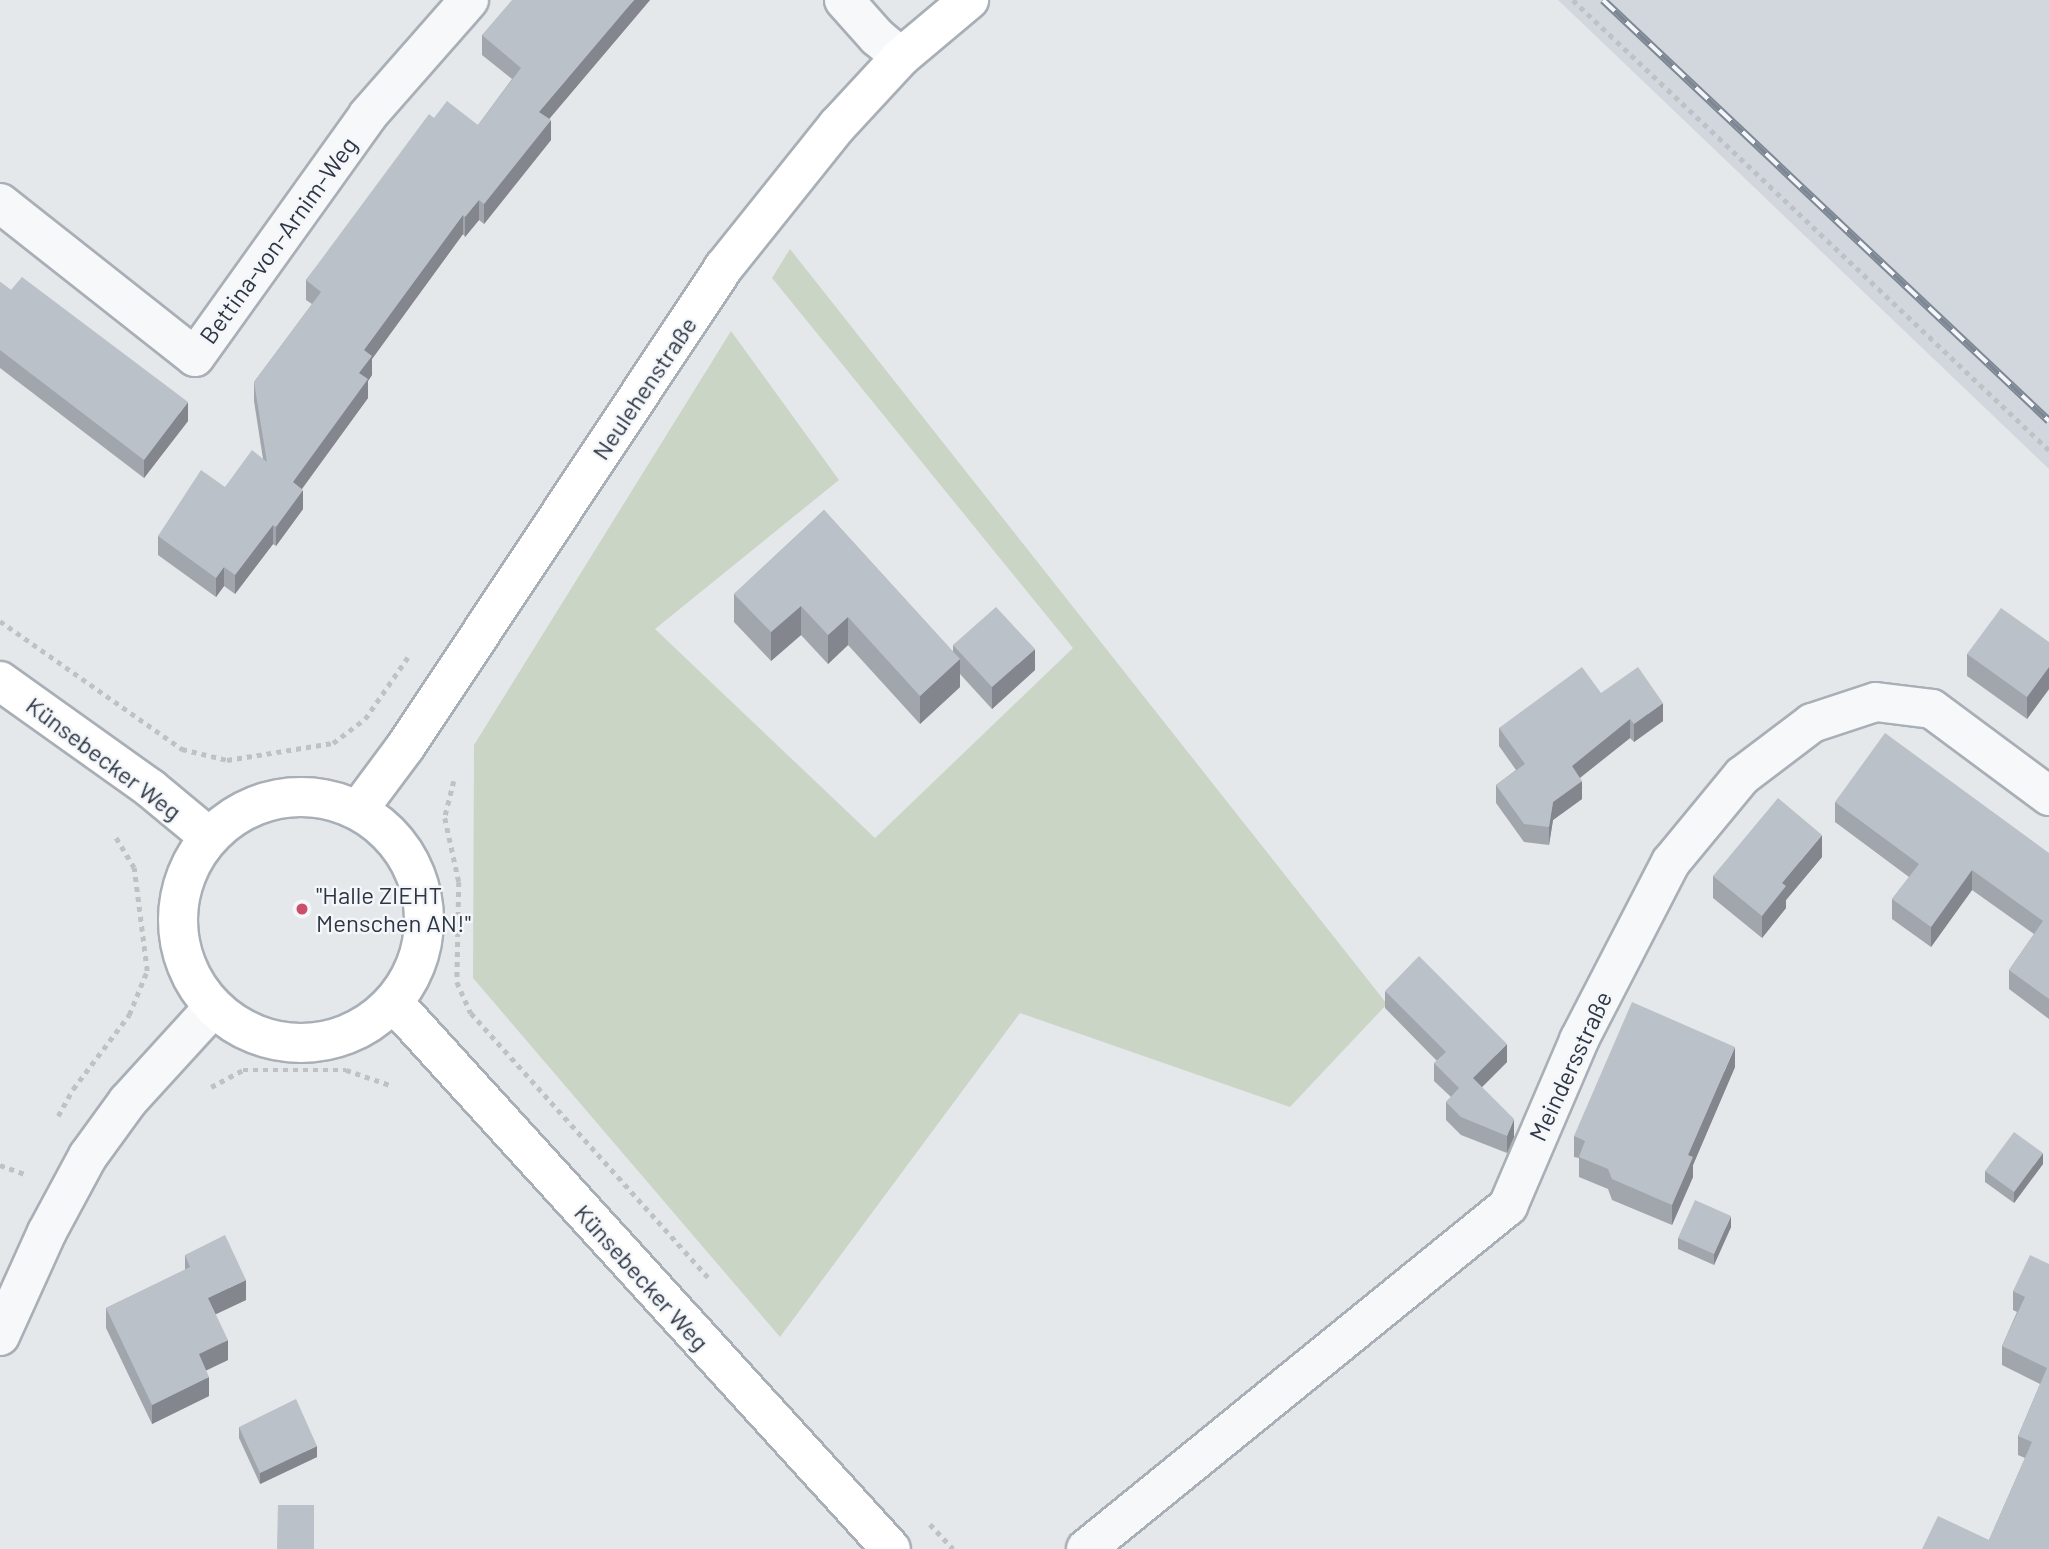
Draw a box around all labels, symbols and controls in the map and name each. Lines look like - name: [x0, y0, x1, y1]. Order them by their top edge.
- street label: Bettina-von-Arnim-Weg: [193, 131, 363, 349]
- street label: Neulehenstraße: [586, 311, 702, 465]
- street label: Künsebecker Weg: [21, 690, 187, 826]
- place label: "Halle ZIEHT Menschen AN!": [316, 881, 471, 937]
- marker: "Halle ZIEHT Menschen AN!": [294, 901, 310, 917]
- street label: Meindersstraße: [1523, 987, 1617, 1145]
- street label: Künsebecker Weg: [569, 1198, 715, 1356]

